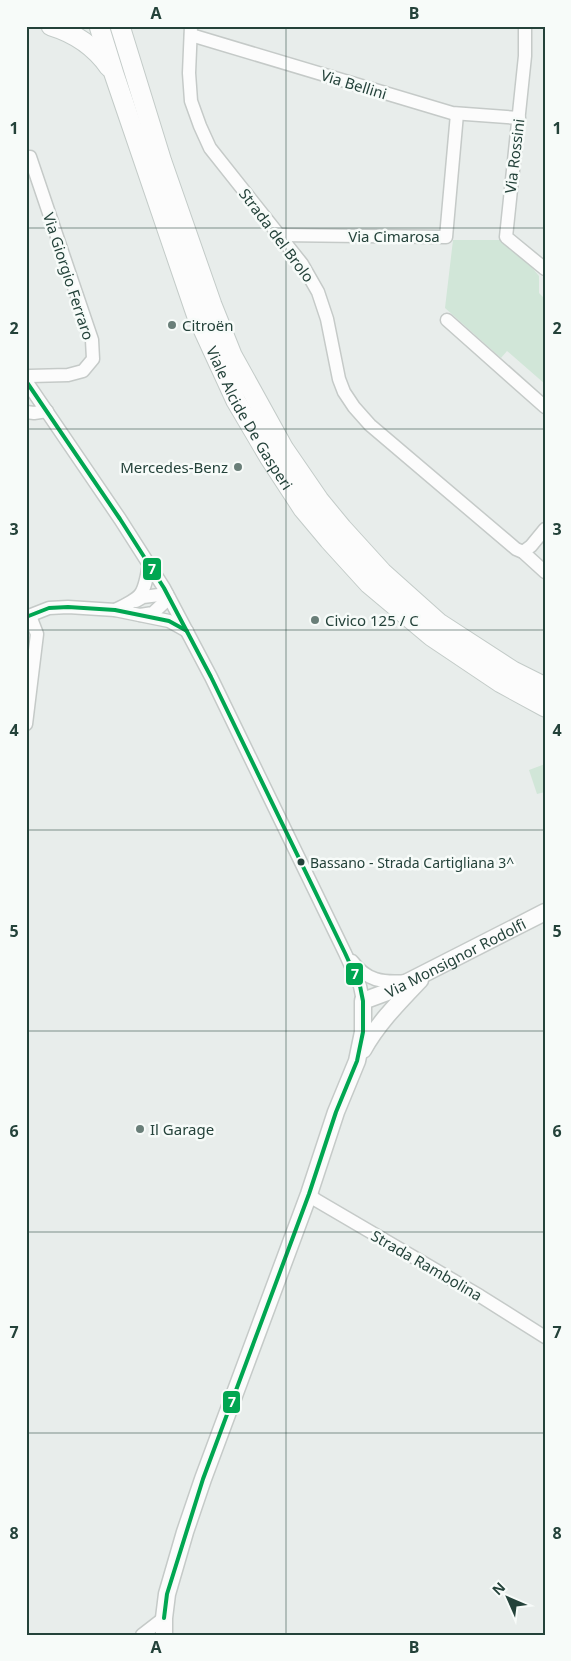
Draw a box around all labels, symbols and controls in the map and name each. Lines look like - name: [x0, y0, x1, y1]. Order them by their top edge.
- text: A: [150, 2, 162, 24]
- text: B: [409, 2, 419, 24]
- street label: Via Bellini: [318, 64, 390, 104]
- text: 1: [9, 117, 19, 139]
- text: 1: [552, 117, 562, 139]
- street label: Via Rossini: [500, 118, 528, 194]
- street label: Strada del Brolo: [235, 184, 319, 286]
- street label: Via Giorgio Ferraro: [39, 210, 99, 342]
- street label: Via Cimarosa: [348, 226, 440, 246]
- place label: Citroën: [182, 315, 233, 335]
- text: 2: [9, 317, 19, 339]
- text: 2: [552, 317, 562, 339]
- marker: Citroën: [166, 319, 178, 331]
- street label: Viale Alcide De Gasperi: [202, 343, 298, 493]
- place label: Mercedes-Benz: [120, 457, 228, 477]
- marker: Mercedes-Benz: [232, 461, 244, 473]
- text: 3: [9, 518, 19, 540]
- text: 3: [552, 518, 562, 540]
- line badge: 7: [142, 557, 162, 581]
- text: 7: [148, 559, 156, 578]
- place label: Civico 125 / C: [325, 610, 419, 630]
- marker: Civico 125 / C: [309, 614, 321, 626]
- text: 4: [9, 719, 19, 741]
- text: 4: [552, 719, 562, 741]
- place label: Bassano - Strada Cartigliana 3^: [310, 853, 514, 872]
- marker: Bassano - Strada Cartigliana 3^: [296, 857, 306, 867]
- street label: Via Monsignor Rodolfi: [381, 913, 529, 1002]
- text: 5: [9, 920, 19, 942]
- text: 5: [552, 920, 562, 942]
- line badge: 7: [345, 962, 364, 986]
- text: 7: [351, 964, 359, 983]
- place label: Il Garage: [150, 1119, 214, 1139]
- text: 6: [9, 1120, 19, 1142]
- text: 6: [552, 1120, 562, 1142]
- marker: Il Garage: [134, 1123, 146, 1135]
- street label: Strada Rambolina: [368, 1225, 486, 1305]
- text: 7: [9, 1321, 19, 1343]
- text: 7: [552, 1321, 562, 1343]
- line badge: 7: [222, 1390, 241, 1414]
- text: 7: [228, 1392, 236, 1411]
- text: 8: [9, 1522, 19, 1544]
- text: 8: [552, 1522, 562, 1544]
- north arrow: [484, 1574, 534, 1624]
- text: N: [488, 1578, 509, 1599]
- text: A: [150, 1636, 162, 1658]
- text: B: [409, 1636, 419, 1658]

